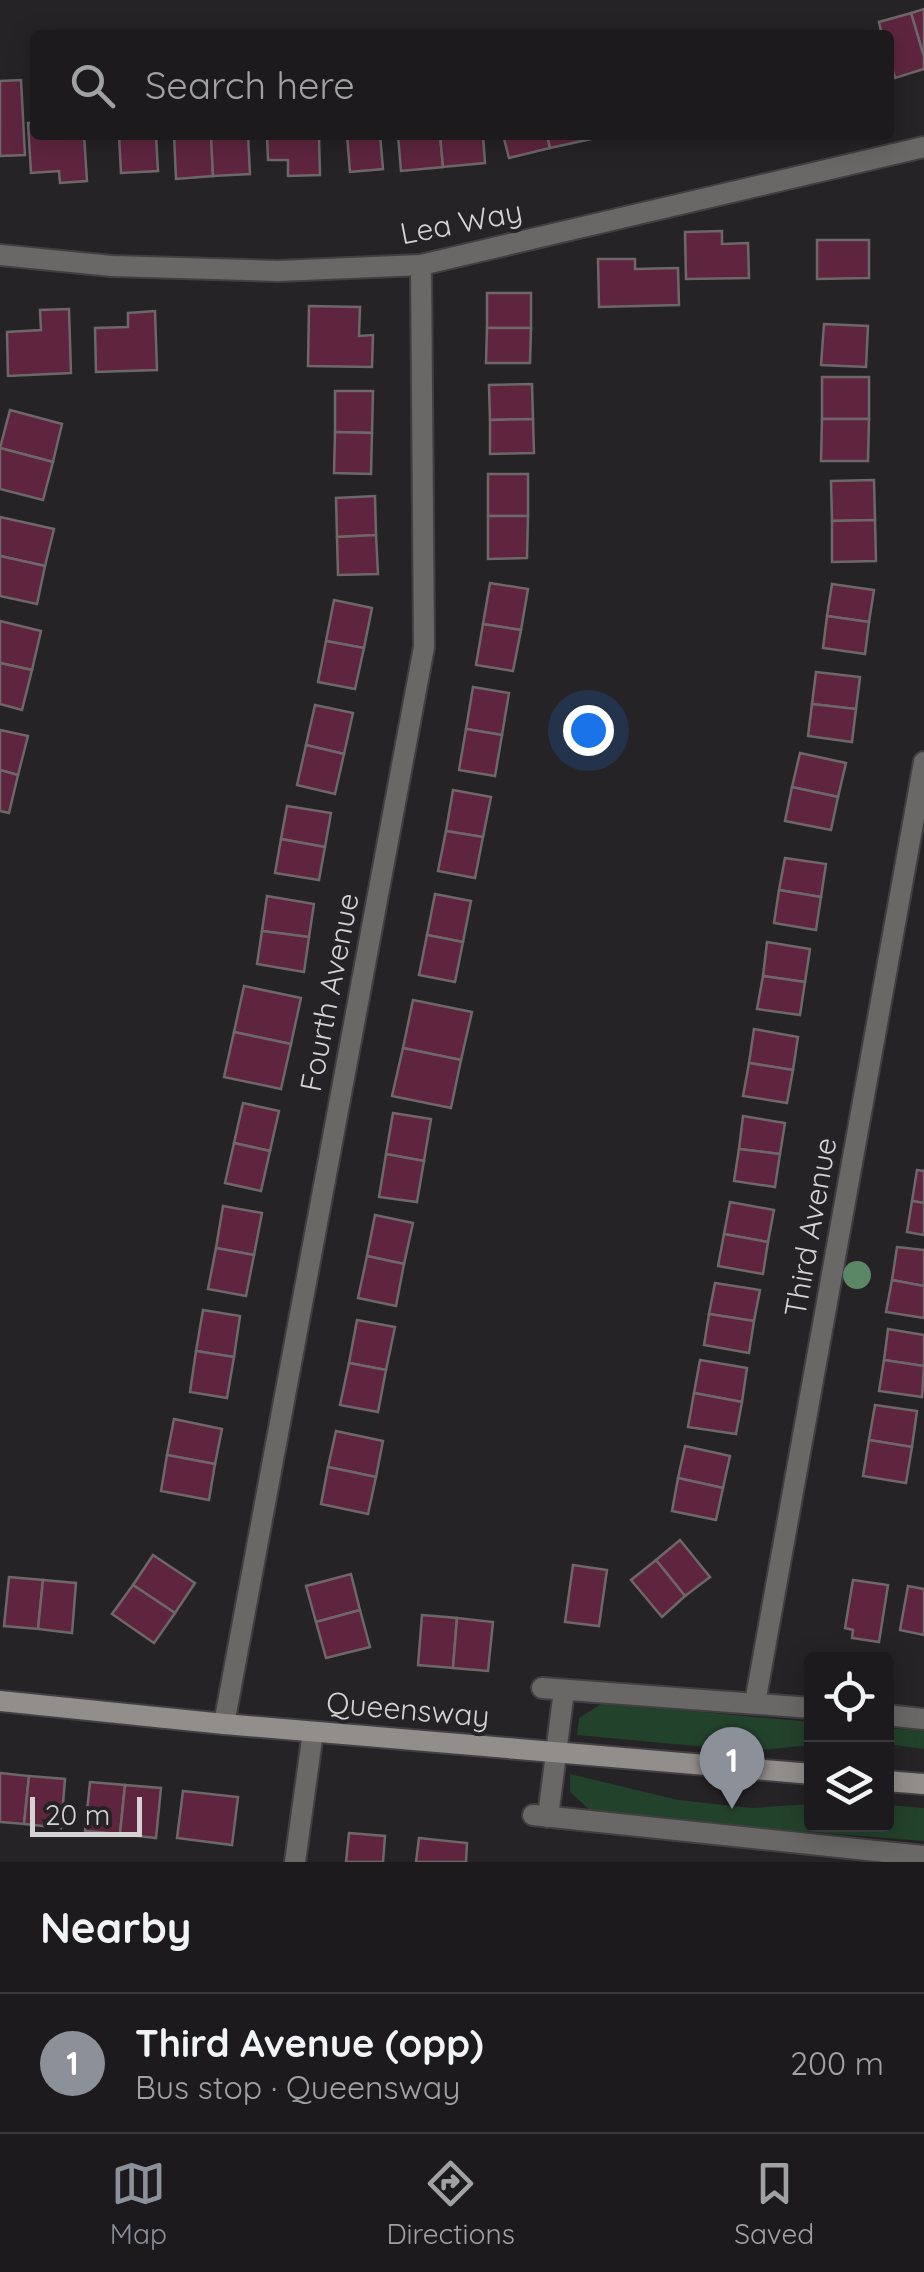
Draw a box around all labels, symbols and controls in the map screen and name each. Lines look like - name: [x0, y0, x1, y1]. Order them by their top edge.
- search box: [30, 30, 894, 140]
- icon: search: [65, 58, 120, 113]
- text: Search here: [145, 61, 355, 109]
- street label: Lea Way: [397, 192, 525, 252]
- your location: [563, 705, 614, 756]
- street label: Fourth Avenue: [291, 890, 367, 1094]
- street label: Third Avenue: [776, 1134, 844, 1320]
- map controls: [804, 1652, 894, 1832]
- button: locate: [804, 1652, 894, 1742]
- street label: Queensway: [325, 1683, 491, 1735]
- pin: 1: [700, 1726, 764, 1809]
- button: layers: [804, 1742, 894, 1832]
- scale bar: [30, 1792, 142, 1836]
- text: 20 m: [45, 1797, 110, 1832]
- text: Nearby: [40, 1901, 191, 1954]
- text: Third Avenue (opp): [135, 2019, 484, 2067]
- text: 1: [66, 2043, 79, 2083]
- text: 200 m: [790, 2043, 884, 2083]
- text: Bus stop · Queensway: [135, 2067, 460, 2107]
- tab: Map: [110, 2156, 167, 2251]
- tab: Directions: [386, 2156, 515, 2251]
- tab: Saved: [734, 2156, 814, 2251]

